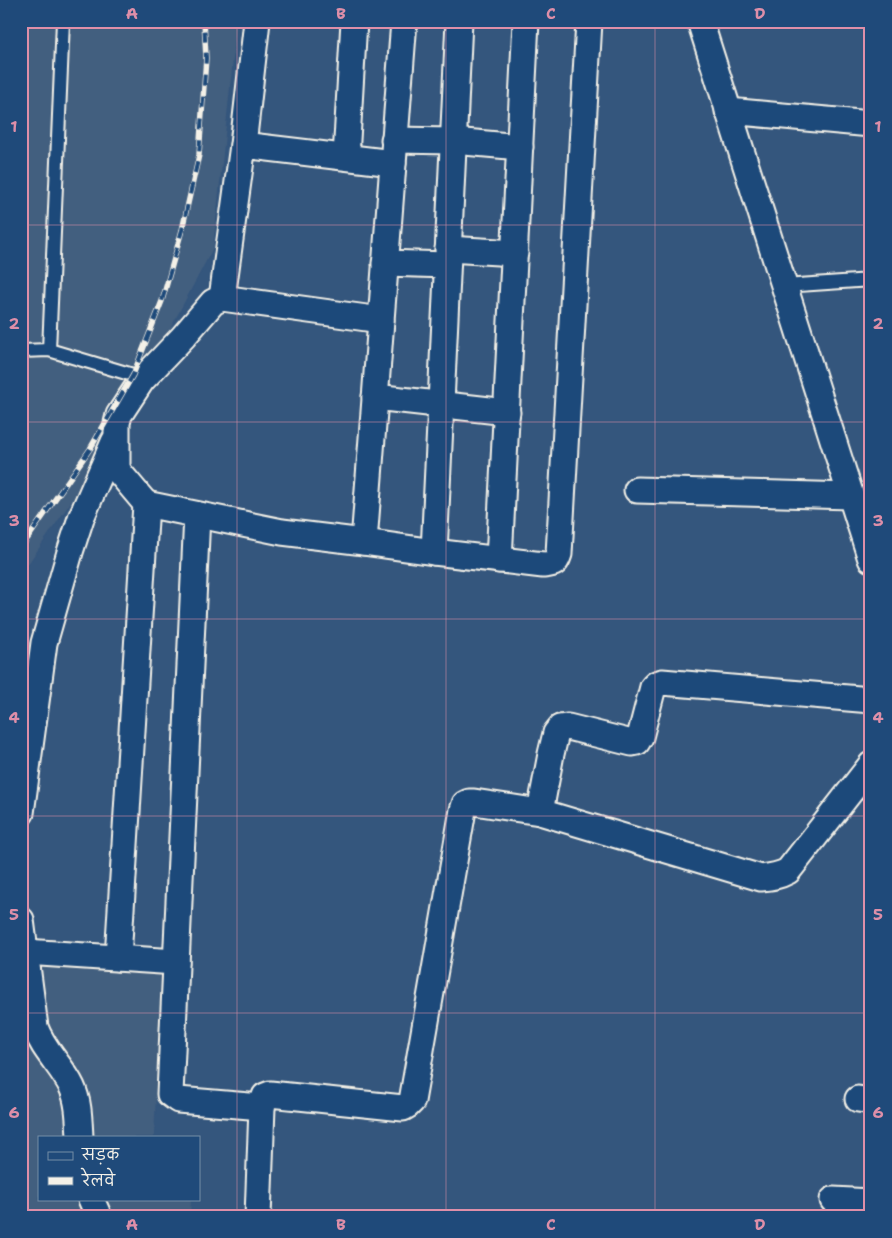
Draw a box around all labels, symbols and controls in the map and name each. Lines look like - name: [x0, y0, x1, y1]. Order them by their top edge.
- text: A: [126, 3, 138, 24]
- text: B: [336, 3, 346, 24]
- text: C: [546, 3, 556, 24]
- text: D: [754, 3, 766, 24]
- text: 1: [10, 116, 18, 137]
- text: 1: [874, 116, 882, 137]
- text: 2: [8, 313, 20, 334]
- text: 2: [872, 313, 884, 334]
- text: 3: [8, 510, 20, 531]
- text: 3: [872, 510, 884, 531]
- text: 4: [8, 707, 20, 728]
- text: 4: [872, 707, 884, 728]
- text: 5: [9, 904, 19, 925]
- text: 5: [873, 904, 883, 925]
- text: 6: [8, 1102, 20, 1123]
- text: 6: [872, 1102, 884, 1123]
- legend: [38, 1136, 200, 1200]
- text: सड़क: [81, 1145, 120, 1165]
- text: रेलवे: [80, 1167, 116, 1191]
- text: A: [126, 1214, 138, 1235]
- text: B: [336, 1214, 346, 1235]
- text: C: [546, 1214, 556, 1235]
- text: D: [754, 1214, 766, 1235]

